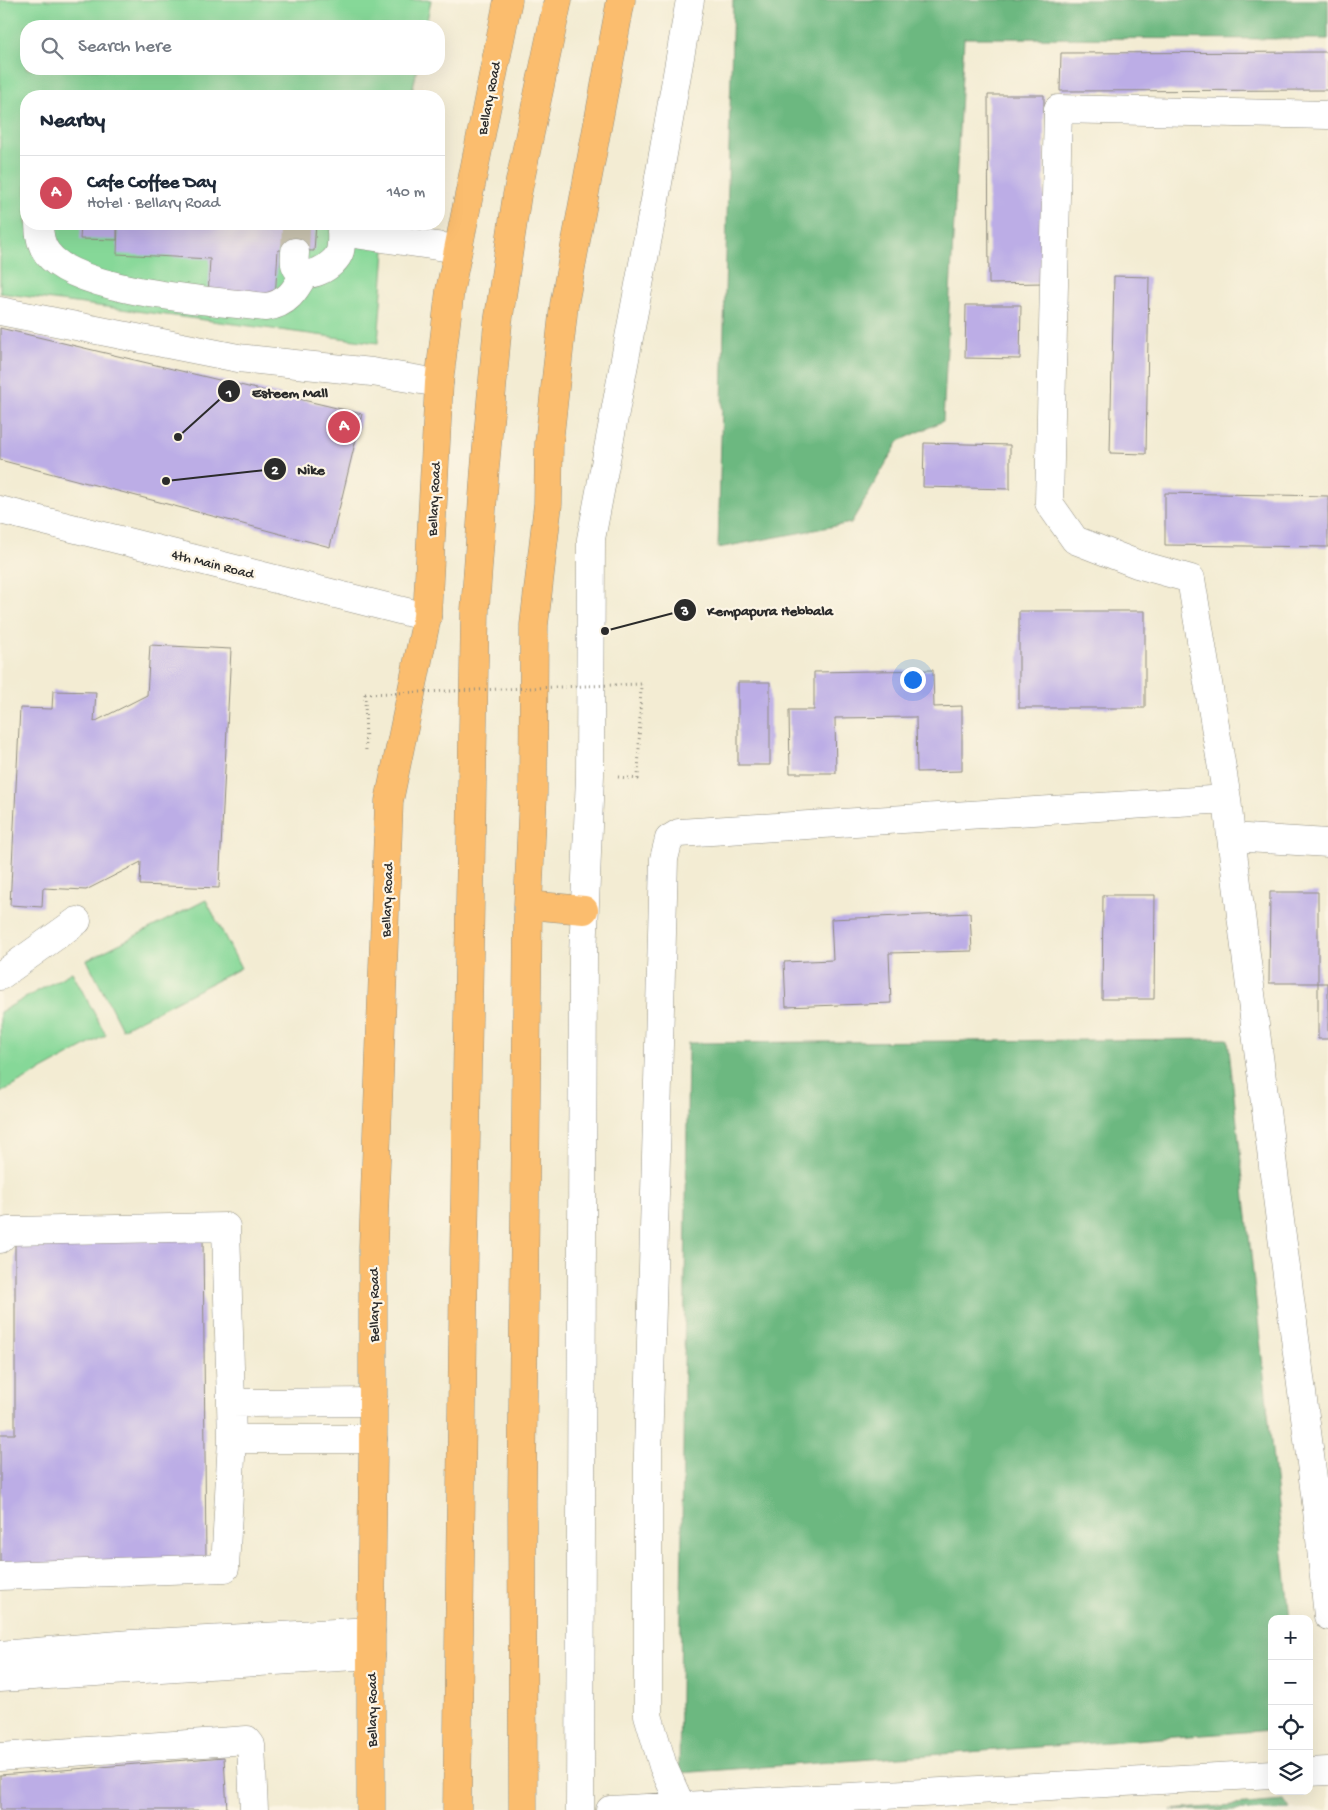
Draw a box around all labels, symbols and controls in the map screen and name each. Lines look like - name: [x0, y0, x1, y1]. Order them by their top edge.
- search box: [20, 20, 445, 75]
- icon: search: [38, 34, 66, 62]
- text: Search here: [78, 36, 172, 59]
- street label: Bellary Road: [475, 59, 506, 137]
- text: Nearby: [40, 110, 105, 135]
- text: Cafe Coffee Day: [87, 172, 216, 195]
- text: A: [51, 184, 61, 203]
- text: 140 m: [387, 184, 425, 203]
- text: Hotel · Bellary Road: [87, 195, 220, 214]
- callout: Esteem Mall: [217, 376, 338, 406]
- text: 1: [225, 385, 232, 403]
- text: Esteem Mall: [252, 385, 329, 403]
- pin: A: [328, 408, 360, 446]
- callout: Nike: [262, 454, 335, 484]
- street label: Bellary Road: [425, 460, 446, 538]
- text: 2: [271, 462, 279, 480]
- text: Nike: [297, 462, 326, 480]
- street label: 4th Main Road: [169, 547, 257, 584]
- callout: Kempapura Hebbala: [672, 595, 843, 625]
- text: 3: [680, 603, 689, 621]
- text: Kempapura Hebbala: [706, 603, 834, 621]
- your location: [900, 667, 926, 693]
- street label: Bellary Road: [379, 861, 398, 938]
- street label: Bellary Road: [367, 1266, 384, 1343]
- map controls: [1268, 1615, 1313, 1795]
- button: +: [1268, 1615, 1313, 1660]
- button: −: [1268, 1660, 1313, 1705]
- street label: Bellary Road: [365, 1671, 382, 1748]
- button: locate: [1268, 1705, 1313, 1750]
- button: layers: [1268, 1750, 1313, 1795]

